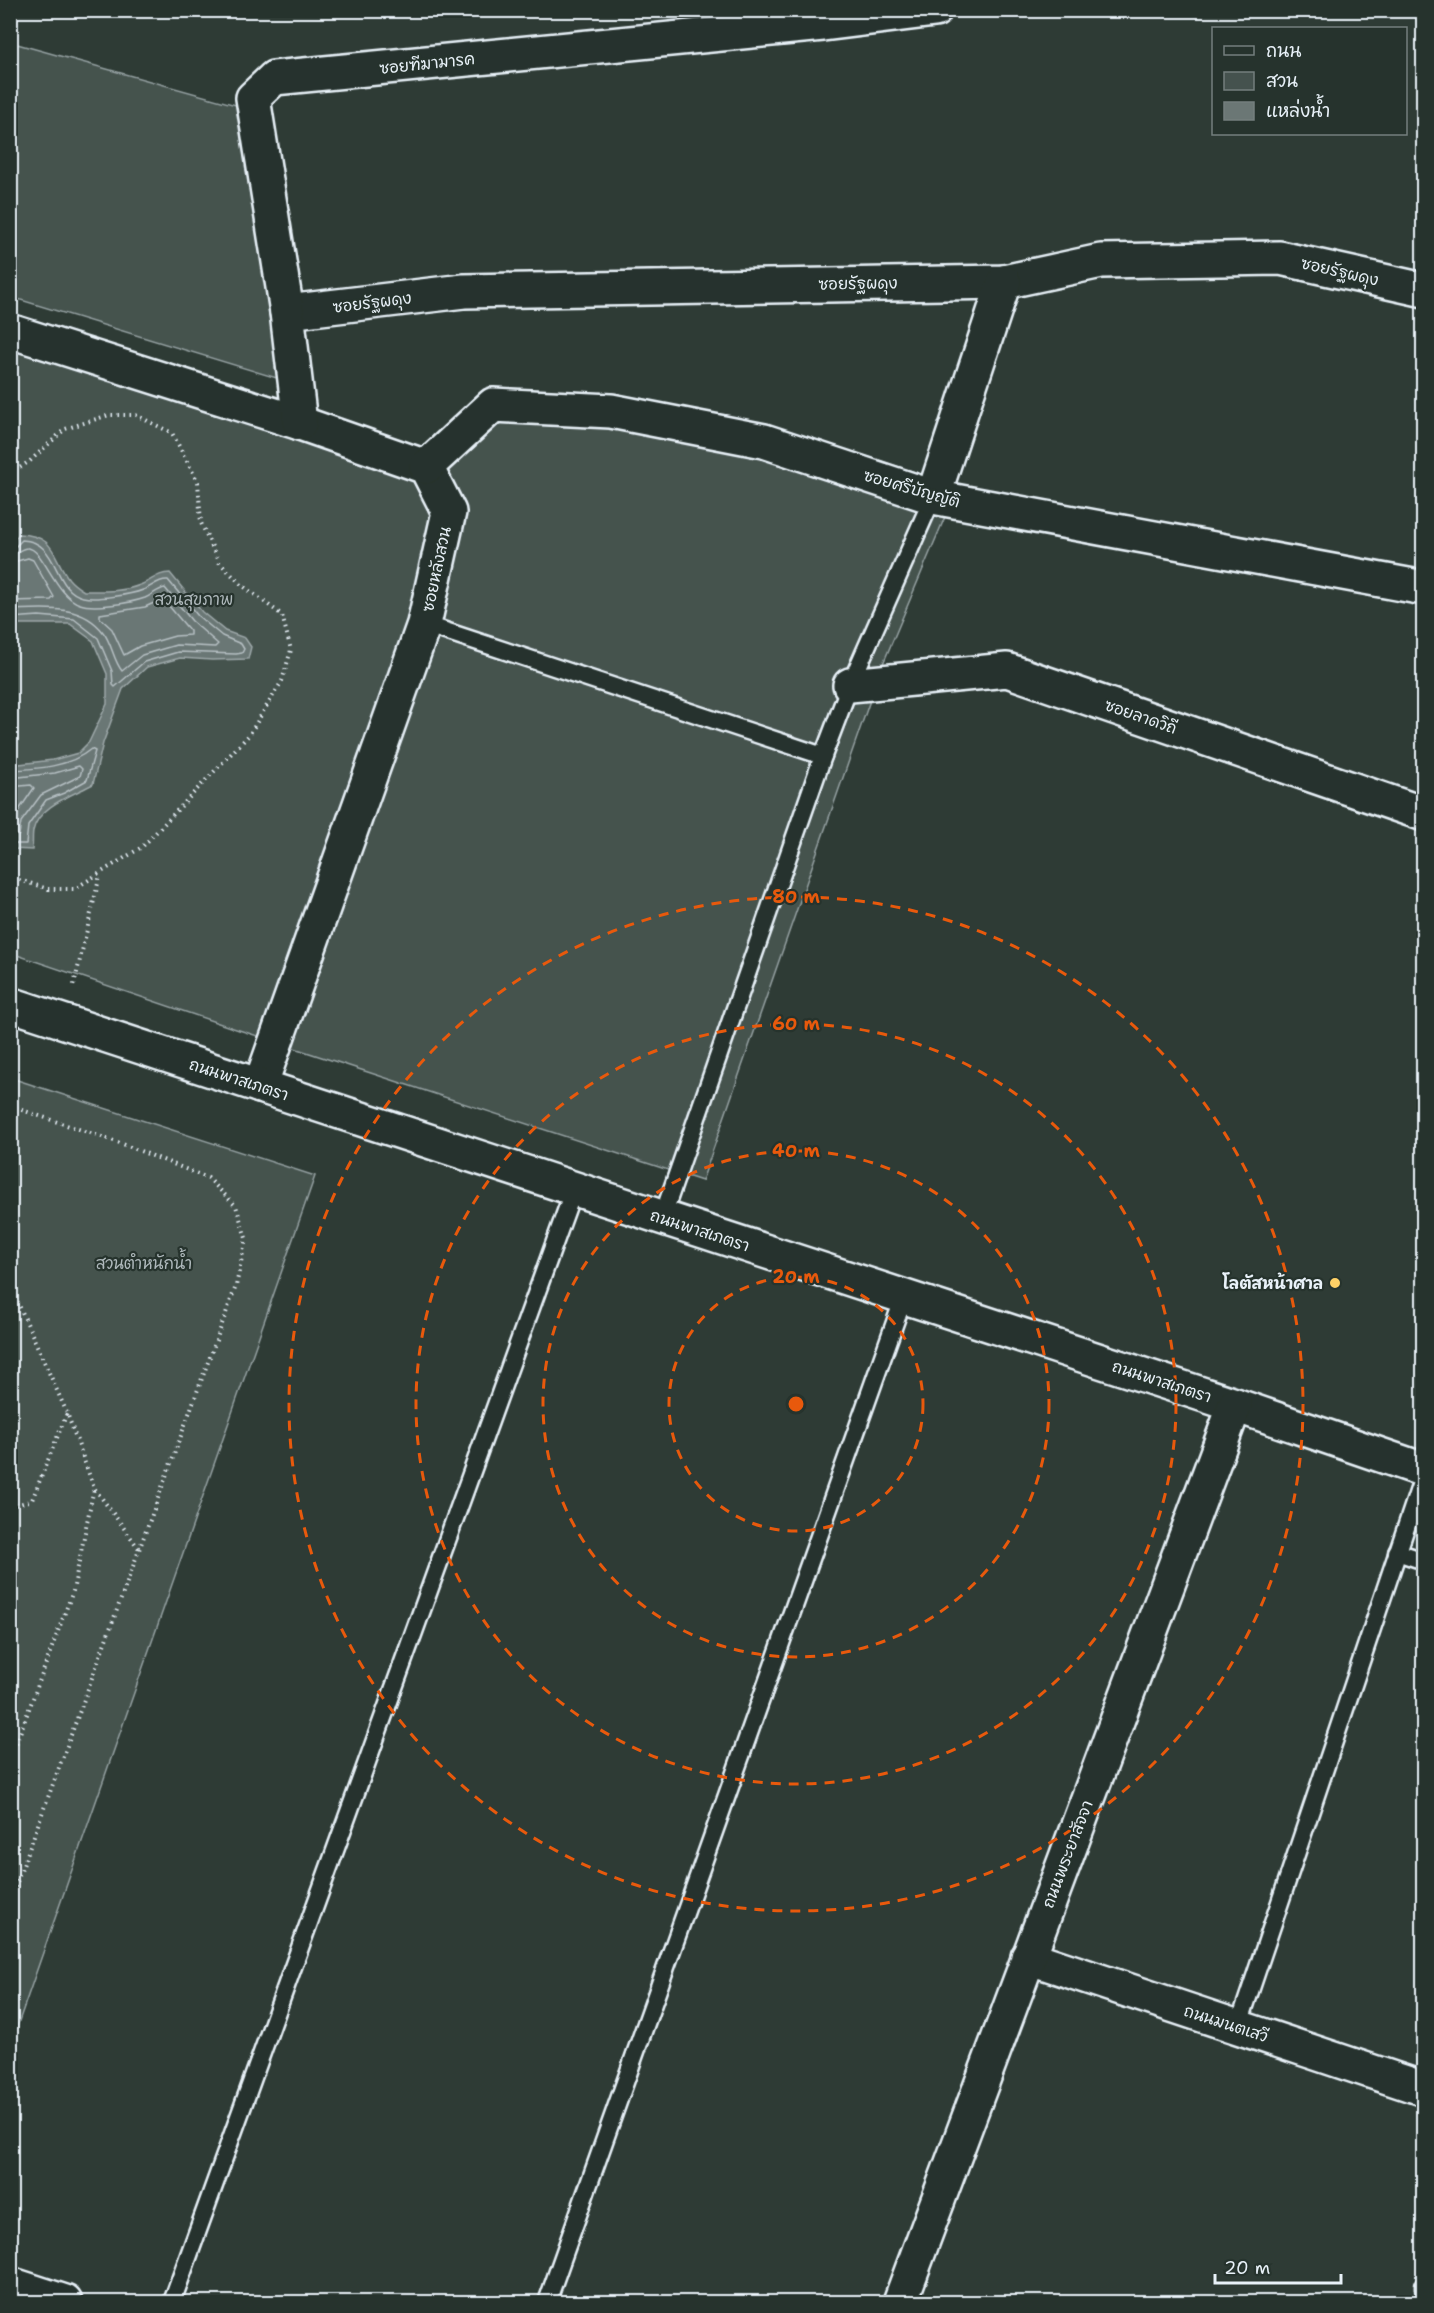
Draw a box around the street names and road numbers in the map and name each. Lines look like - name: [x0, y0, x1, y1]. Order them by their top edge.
- street label: ซอยฑีฆามารค: [378, 48, 476, 79]
- street label: ซอยรัฐผดุง: [1299, 252, 1381, 293]
- street label: ซอยรัฐผดุง: [818, 272, 898, 297]
- street label: ซอยรัฐผดุง: [332, 287, 413, 320]
- street label: ซอยศรีบัญญัติ: [861, 465, 963, 512]
- street label: ซอยหลังสวน: [417, 524, 456, 614]
- street label: ซอยลาดวิถี: [1102, 694, 1180, 739]
- street label: ถนนพาสเภตรา: [187, 1054, 291, 1105]
- street label: ถนนพาสเภตรา: [648, 1205, 752, 1256]
- street label: ถนนพาสเภตรา: [1110, 1356, 1214, 1407]
- street label: ถนนพระยาสัจจา: [1037, 1797, 1098, 1911]
- street label: ถนนมนตเสวี: [1181, 2000, 1271, 2047]

